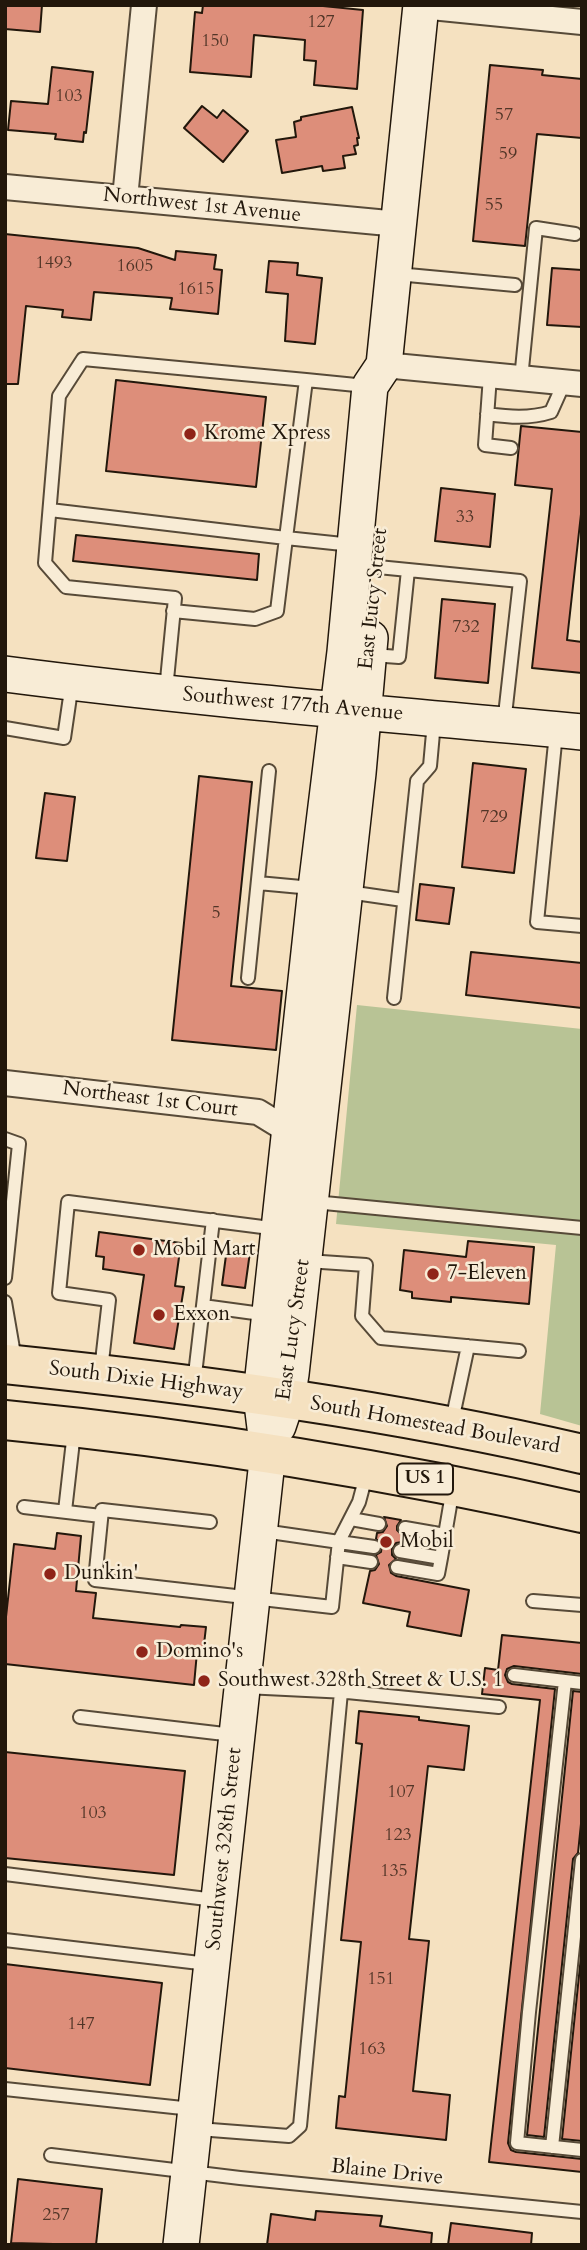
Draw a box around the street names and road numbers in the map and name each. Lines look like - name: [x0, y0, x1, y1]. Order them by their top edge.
- street label: Northwest 1st Avenue: [102, 183, 302, 229]
- street label: East Lucy Street: [354, 527, 394, 671]
- street label: Southwest 177th Avenue: [182, 683, 404, 727]
- street label: Northeast 1st Court: [61, 1077, 239, 1123]
- street label: East Lucy Street: [272, 1258, 316, 1402]
- street label: South Dixie Highway: [47, 1357, 245, 1405]
- street label: South Homestead Boulevard: [308, 1392, 562, 1460]
- road number: US 1: [397, 1464, 453, 1494]
- street label: Southwest 328th Street: [202, 1746, 248, 1952]
- street label: Blaine Drive: [330, 2155, 444, 2191]

